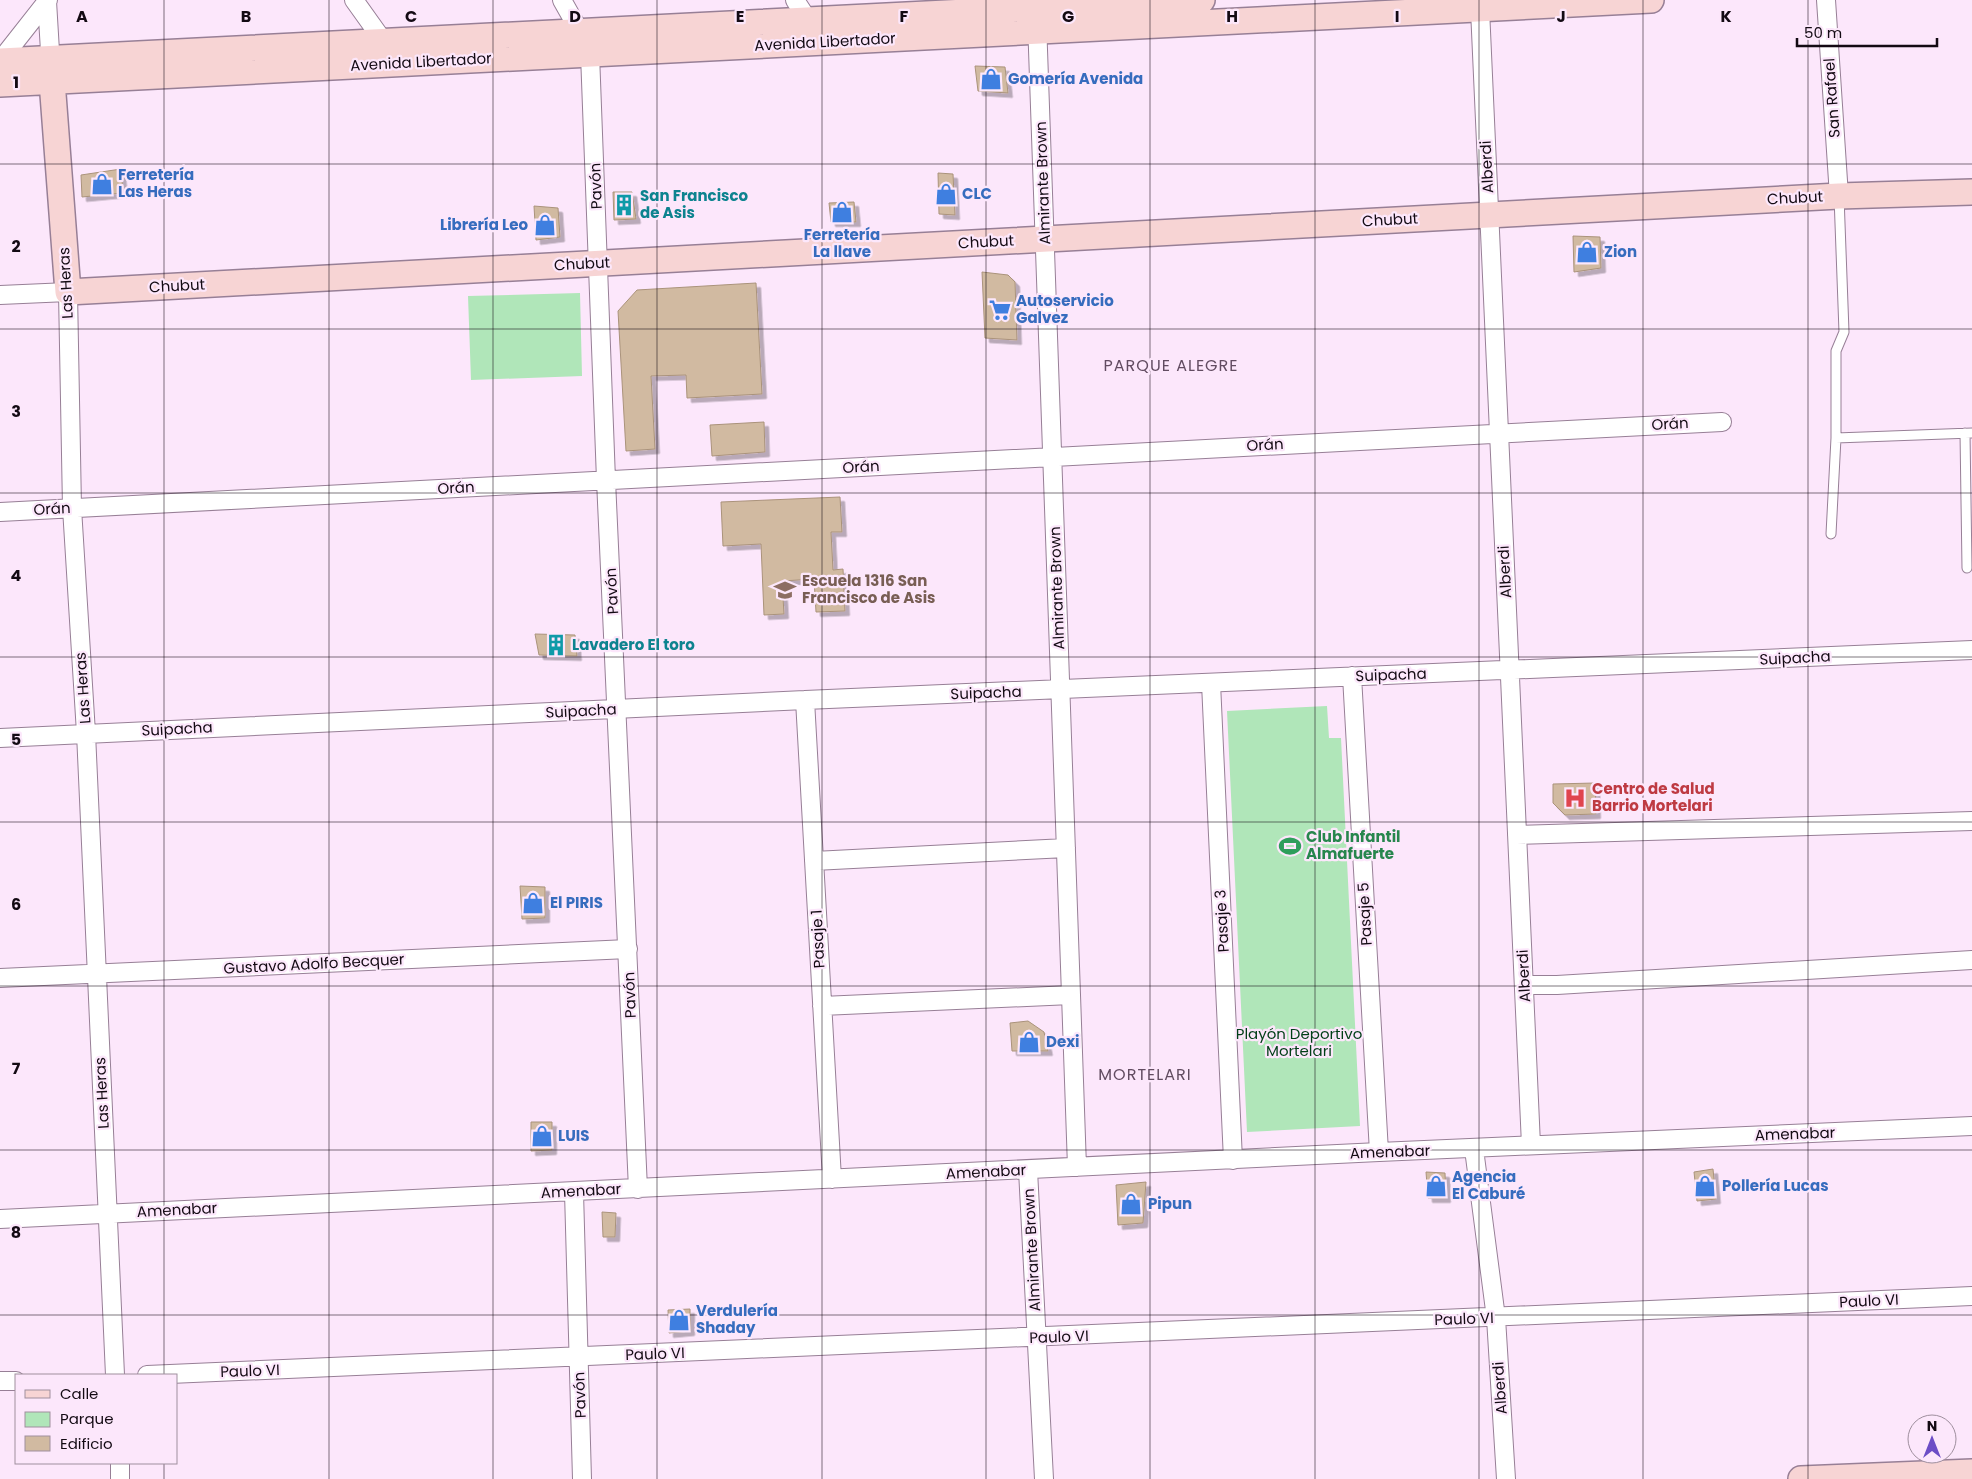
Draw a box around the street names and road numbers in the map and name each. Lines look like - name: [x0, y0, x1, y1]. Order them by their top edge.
- street label: Avenida Libertador: [754, 27, 897, 56]
- street label: Avenida Libertador: [350, 47, 493, 76]
- street label: San Rafael: [1818, 57, 1845, 139]
- street label: Almirante Brown: [1030, 121, 1055, 245]
- street label: Alberdi: [1475, 140, 1498, 194]
- street label: Pavón: [584, 162, 607, 210]
- street label: Chubut: [1766, 186, 1823, 209]
- street label: Chubut: [1361, 208, 1418, 231]
- street label: Chubut: [957, 230, 1014, 253]
- street label: Las Heras: [53, 247, 78, 319]
- street label: Chubut: [553, 252, 610, 275]
- street label: Chubut: [148, 274, 205, 297]
- street label: Orán: [1651, 412, 1689, 435]
- street label: Orán: [1246, 433, 1284, 456]
- street label: Orán: [842, 455, 880, 478]
- street label: Orán: [437, 476, 475, 499]
- street label: Orán: [33, 497, 71, 520]
- street label: Almirante Brown: [1044, 526, 1069, 650]
- street label: Alberdi: [1493, 545, 1516, 599]
- street label: Pavón: [600, 567, 623, 615]
- street label: Suipacha: [1759, 645, 1831, 670]
- street label: Las Heras: [70, 651, 95, 725]
- street label: Suipacha: [1355, 663, 1427, 686]
- street label: Suipacha: [950, 681, 1022, 704]
- street label: Suipacha: [545, 698, 617, 723]
- street label: Suipacha: [141, 716, 213, 741]
- street label: Pasaje 5: [1352, 882, 1377, 946]
- street label: Pasaje 3: [1209, 889, 1234, 953]
- street label: Pasaje 1: [805, 909, 830, 969]
- street label: Gustavo Adolfo Becquer: [223, 948, 405, 979]
- street label: Alberdi: [1512, 949, 1535, 1003]
- street label: Pavón: [618, 971, 641, 1019]
- street label: Las Heras: [89, 1057, 114, 1129]
- street label: Amenabar: [1754, 1122, 1836, 1145]
- street label: Amenabar: [1349, 1140, 1431, 1163]
- street label: Amenabar: [945, 1159, 1027, 1184]
- street label: Amenabar: [540, 1178, 622, 1203]
- street label: Almirante Brown: [1018, 1188, 1045, 1312]
- street label: Amenabar: [136, 1197, 218, 1222]
- street label: Paulo VI: [1839, 1288, 1899, 1313]
- street label: Paulo VI: [1434, 1307, 1494, 1330]
- street label: Paulo VI: [1029, 1325, 1089, 1348]
- street label: Paulo VI: [625, 1342, 685, 1365]
- street label: Paulo VI: [220, 1359, 280, 1382]
- street label: Alberdi: [1487, 1361, 1512, 1415]
- street label: Pavón: [568, 1371, 591, 1419]

